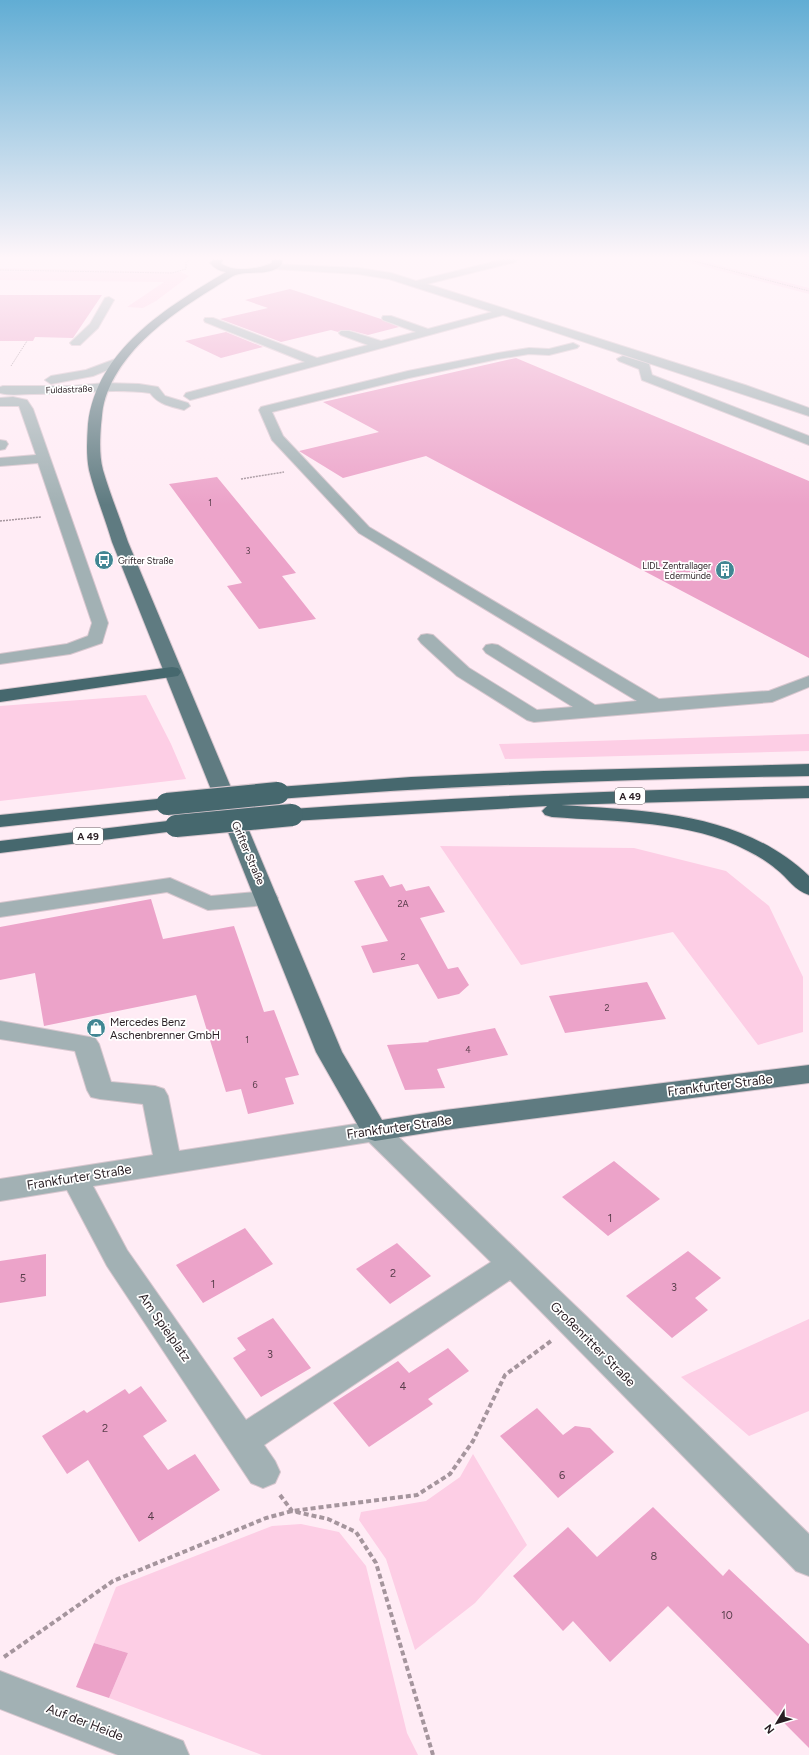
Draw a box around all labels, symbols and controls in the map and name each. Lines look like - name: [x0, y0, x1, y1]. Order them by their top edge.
- street label: Fuldastraße: [45, 383, 93, 395]
- house number: 1: [208, 497, 212, 508]
- house number: 3: [246, 545, 251, 556]
- bus stop icon: Grifter Straße: [93, 549, 115, 571]
- place label: Grifter Straße: [118, 555, 173, 566]
- building icon: LIDL Zentrallager Edermünde: [714, 559, 736, 581]
- place label: LIDL Zentrallager Edermünde: [642, 560, 711, 581]
- road number: A 49: [615, 788, 645, 804]
- street label: Grifter Straße: [229, 819, 267, 887]
- road number: A 49: [73, 828, 103, 844]
- house number: 2A: [397, 898, 409, 909]
- house number: 2: [400, 951, 406, 962]
- house number: 2: [604, 1002, 610, 1013]
- place label: Mercedes Benz Aschenbrenner GmbH: [110, 1016, 220, 1042]
- shop icon: Mercedes Benz Aschenbrenner GmbH: [85, 1017, 107, 1039]
- house number: 1: [245, 1034, 249, 1045]
- house number: 4: [465, 1044, 471, 1055]
- street label: Frankfurter Straße: [667, 1071, 773, 1099]
- house number: 6: [252, 1079, 258, 1090]
- street label: Frankfurter Straße: [346, 1112, 452, 1142]
- street label: Frankfurter Straße: [26, 1161, 132, 1193]
- house number: 1: [608, 1212, 612, 1225]
- house number: 2: [390, 1267, 396, 1280]
- house number: 5: [20, 1272, 26, 1285]
- house number: 1: [211, 1278, 215, 1291]
- house number: 3: [671, 1281, 677, 1294]
- street label: Am Spielplatz: [136, 1290, 194, 1364]
- street label: Großenritter Straße: [547, 1298, 639, 1390]
- house number: 3: [267, 1348, 273, 1361]
- house number: 4: [400, 1380, 407, 1393]
- house number: 2: [102, 1422, 108, 1435]
- house number: 6: [559, 1469, 565, 1482]
- house number: 4: [148, 1510, 155, 1523]
- house number: 8: [651, 1550, 658, 1563]
- house number: 10: [721, 1609, 733, 1622]
- street label: Auf der Heide: [45, 1700, 125, 1744]
- north arrow: [757, 1703, 797, 1743]
- text: N: [762, 1721, 777, 1736]

